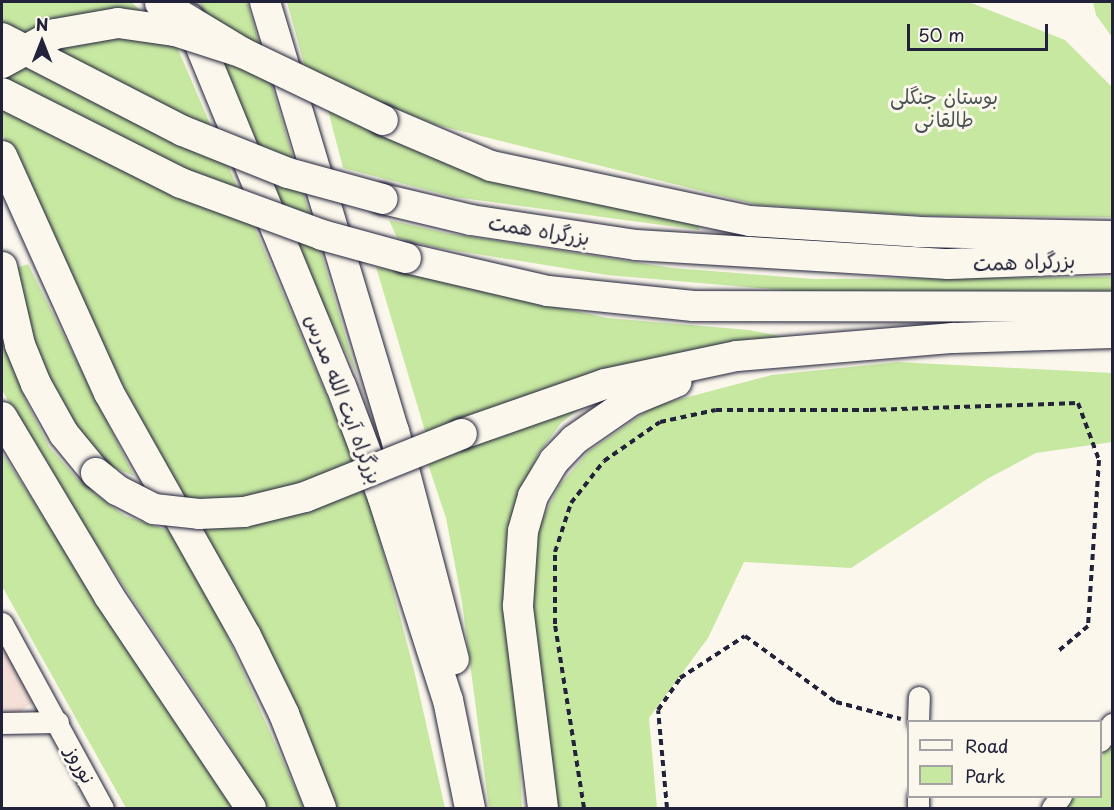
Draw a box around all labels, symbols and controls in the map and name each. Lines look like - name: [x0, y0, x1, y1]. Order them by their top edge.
- north arrow: [12, 12, 72, 72]
- text: N: [36, 12, 48, 36]
- scale bar: [910, 12, 1051, 50]
- text: 50 m: [918, 21, 965, 48]
- park label: بوستان جنگلی طالقانی: [890, 85, 998, 132]
- street label: بزرگراه همت: [487, 210, 591, 250]
- street label: بزرگراه همت: [972, 248, 1076, 276]
- street label: بزرگراه آیت الله مدرس: [301, 311, 387, 487]
- legend: [907, 720, 1102, 798]
- text: Road: [965, 732, 1009, 759]
- street label: نوروز: [61, 742, 101, 788]
- text: Park: [965, 762, 1005, 789]

